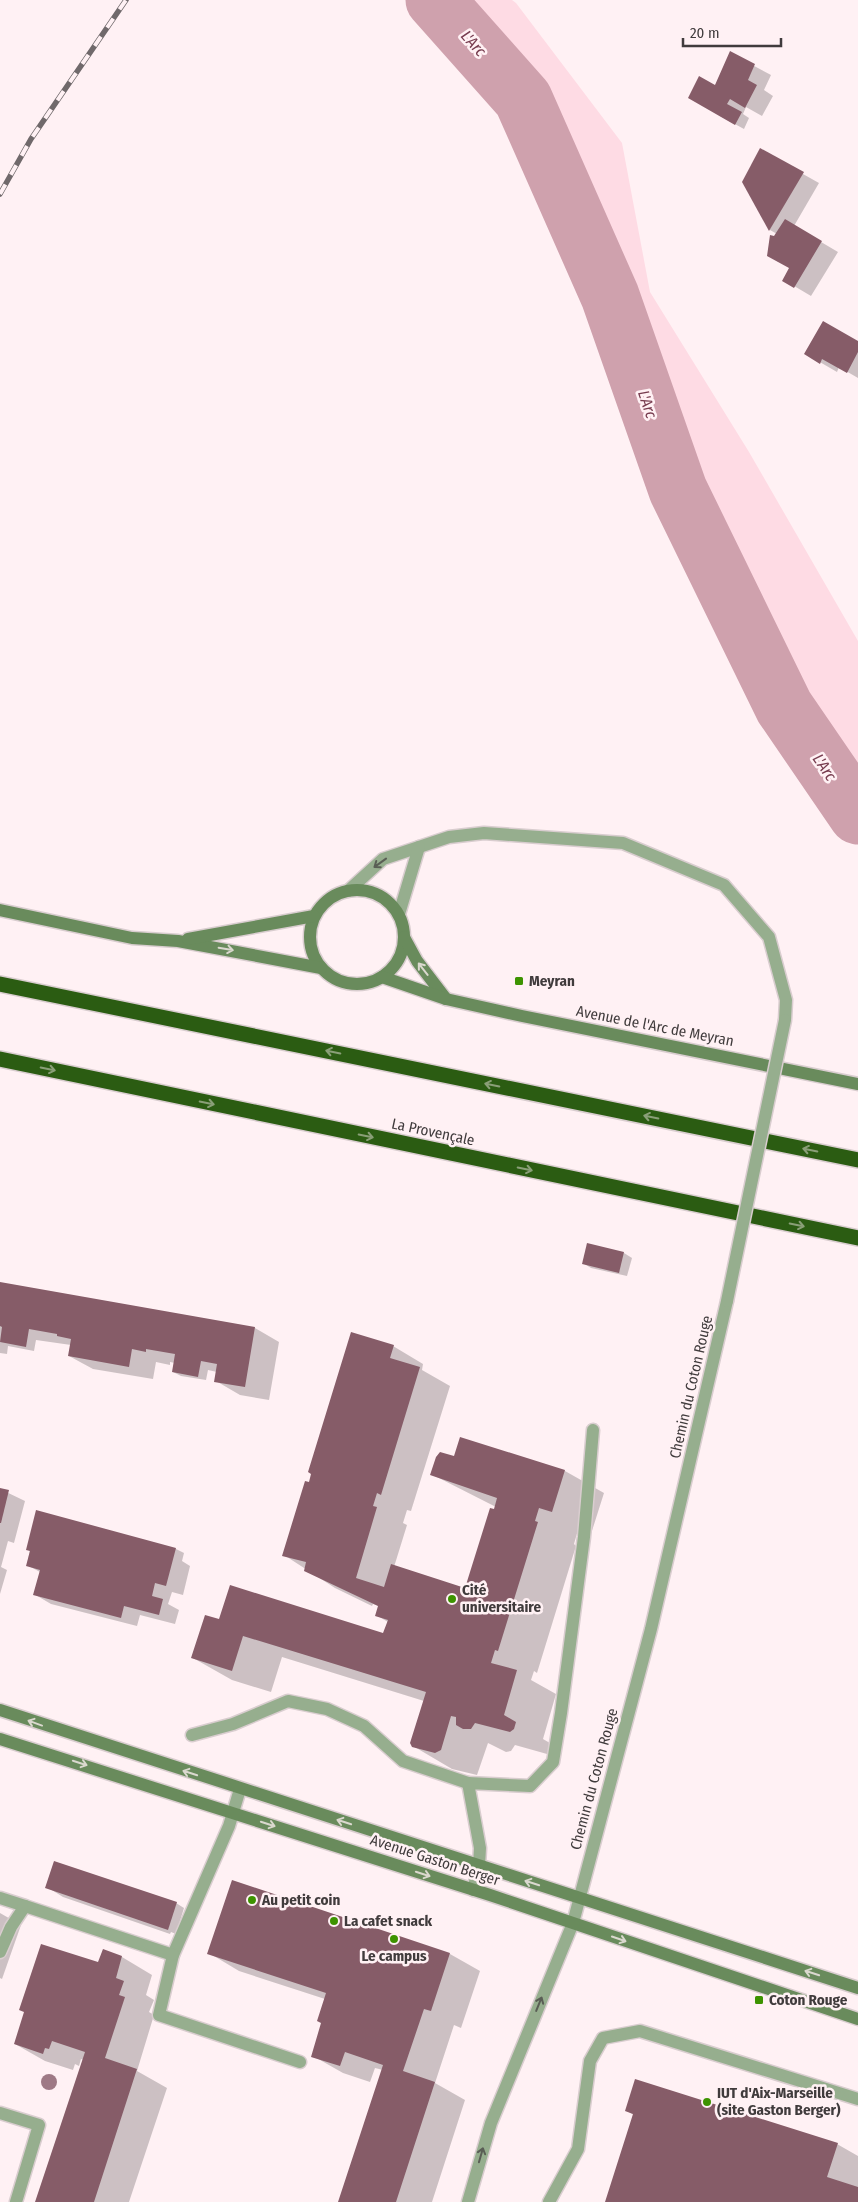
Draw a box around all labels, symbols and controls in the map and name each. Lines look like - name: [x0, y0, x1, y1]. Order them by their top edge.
- scale bar: [683, 15, 780, 47]
- text: 20 m: [690, 24, 720, 42]
- water label: L'Arc: [457, 26, 490, 60]
- water label: L'Arc: [634, 388, 661, 421]
- water label: L'Arc: [809, 750, 840, 784]
- one-way arrow: [373, 858, 387, 868]
- one-way arrow: [218, 945, 234, 955]
- one-way arrow: [418, 963, 429, 976]
- place label: Meyran: [529, 972, 575, 990]
- marker: Meyran: [513, 975, 525, 987]
- street label: Avenue de l'Arc de Meyran: [575, 1002, 735, 1050]
- one-way arrow: [325, 1047, 341, 1056]
- one-way arrow: [39, 1065, 55, 1075]
- one-way arrow: [484, 1079, 500, 1089]
- one-way arrow: [198, 1098, 214, 1108]
- one-way arrow: [644, 1112, 660, 1122]
- street label: La Provençale: [390, 1114, 476, 1150]
- one-way arrow: [357, 1131, 373, 1141]
- one-way arrow: [803, 1145, 819, 1154]
- one-way arrow: [517, 1165, 533, 1174]
- one-way arrow: [788, 1221, 804, 1230]
- street label: Chemin du Coton Rouge: [666, 1314, 716, 1460]
- place label: Cité universitaire: [462, 1581, 541, 1616]
- marker: Cité universitaire: [446, 1593, 458, 1605]
- street label: Chemin du Coton Rouge: [566, 1706, 622, 1852]
- one-way arrow: [28, 1718, 43, 1727]
- one-way arrow: [72, 1759, 88, 1769]
- one-way arrow: [182, 1767, 198, 1777]
- one-way arrow: [337, 1817, 353, 1827]
- one-way arrow: [260, 1820, 276, 1829]
- street label: Avenue Gaston Berger: [368, 1831, 503, 1890]
- one-way arrow: [415, 1869, 431, 1879]
- one-way arrow: [525, 1878, 541, 1887]
- place label: Au petit coin: [261, 1891, 341, 1909]
- marker: Au petit coin: [246, 1894, 258, 1906]
- place label: La cafet snack: [344, 1912, 433, 1930]
- marker: La cafet snack: [328, 1915, 340, 1927]
- marker: Le campus: [388, 1933, 400, 1945]
- one-way arrow: [611, 1935, 627, 1944]
- place label: Le campus: [361, 1947, 427, 1965]
- one-way arrow: [804, 1968, 820, 1977]
- place label: Coton Rouge: [769, 1991, 848, 2009]
- marker: Coton Rouge: [753, 1994, 765, 2006]
- one-way arrow: [536, 1996, 545, 2011]
- place label: IUT d'Aix-Marseille (site Gaston Berger): [717, 2084, 841, 2119]
- marker: IUT d'Aix-Marseille (site Gaston Berger): [701, 2096, 713, 2108]
- one-way arrow: [477, 2148, 487, 2164]

